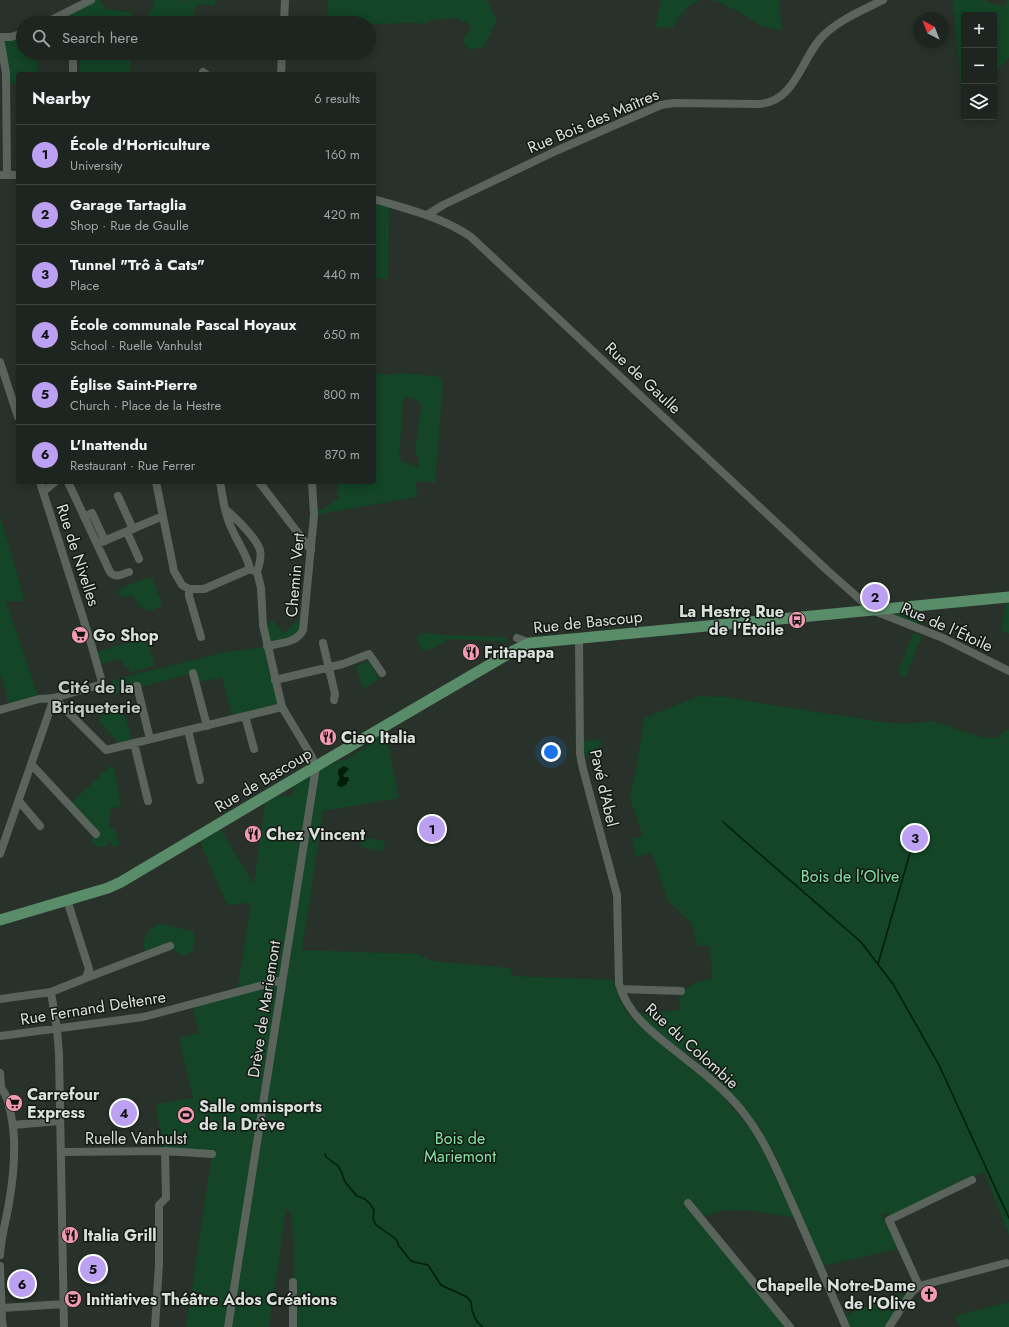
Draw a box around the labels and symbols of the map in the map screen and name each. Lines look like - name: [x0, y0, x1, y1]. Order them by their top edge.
- north arrow: [913, 12, 949, 48]
- street label: Rue Bois des Maîtres: [524, 83, 662, 159]
- street label: Rue de Gaulle: [600, 337, 686, 419]
- street label: Rue de Nivelles: [51, 501, 105, 609]
- street label: Chemin Vert: [280, 532, 310, 618]
- pin: 2: [862, 582, 888, 612]
- street label: Rue de l'Étoile: [897, 597, 997, 657]
- place label: La Hestre Rue de l'Étoile: [679, 600, 784, 641]
- street label: Rue de Bascoup: [532, 605, 644, 639]
- bus stop icon: La Hestre Rue de l'Étoile: [787, 610, 807, 630]
- place label: Go Shop: [93, 624, 159, 647]
- supermarket icon: Go Shop: [70, 625, 90, 645]
- place label: Fritapapa: [484, 641, 554, 664]
- restaurant icon: Fritapapa: [461, 642, 481, 662]
- district label: Cité de la Briqueterie: [51, 675, 141, 719]
- place label: Ciao Italia: [341, 726, 416, 749]
- restaurant icon: Ciao Italia: [318, 727, 338, 747]
- street label: Rue de Bascoup: [210, 742, 316, 818]
- your location: [541, 742, 561, 762]
- street label: Pavé d'Abel: [584, 747, 624, 829]
- pin: 1: [419, 814, 445, 844]
- place label: Chez Vincent: [266, 823, 366, 846]
- pin: 3: [902, 823, 928, 853]
- restaurant icon: Chez Vincent: [243, 824, 263, 844]
- park label: Bois de l'Olive: [801, 865, 899, 888]
- street label: Drève de Mariemont: [242, 939, 286, 1079]
- street label: Rue Fernand Deltenre: [19, 985, 167, 1031]
- street label: Rue du Colombie: [640, 998, 744, 1094]
- place label: Carrefour Express: [27, 1083, 100, 1124]
- supermarket icon: Carrefour Express: [4, 1093, 24, 1113]
- place label: Salle omnisports de la Drève: [199, 1095, 322, 1136]
- pin: 4: [111, 1098, 137, 1128]
- sports icon: Salle omnisports de la Drève: [176, 1105, 196, 1125]
- street label: Ruelle Vanhulst: [85, 1127, 187, 1150]
- park label: Bois de Mariemont: [424, 1127, 496, 1168]
- place label: Italia Grill: [83, 1224, 157, 1247]
- restaurant icon: Italia Grill: [60, 1225, 80, 1245]
- pin: 5: [80, 1254, 106, 1284]
- pin: 6: [9, 1269, 35, 1299]
- place label: Chapelle Notre-Dame de l'Olive: [756, 1274, 916, 1315]
- church icon: Chapelle Notre-Dame de l'Olive: [919, 1284, 939, 1304]
- place label: Initiatives Théâtre Ados Créations: [86, 1288, 337, 1311]
- theatre icon: Initiatives Théâtre Ados Créations: [63, 1289, 83, 1309]

